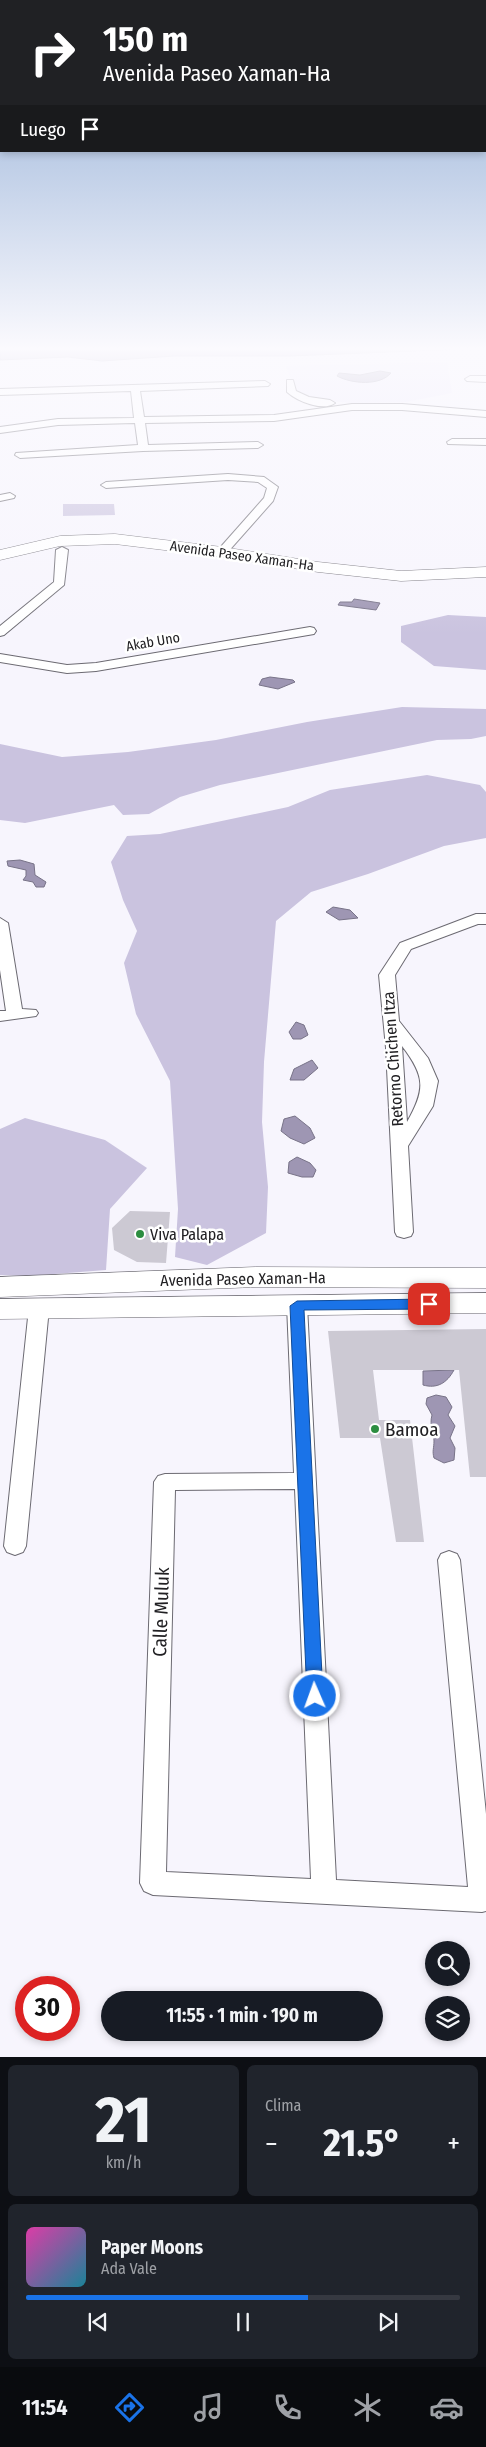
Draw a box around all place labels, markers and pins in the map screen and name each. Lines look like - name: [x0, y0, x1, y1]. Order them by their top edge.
- place label: Viva Palapa: [150, 1225, 224, 1244]
- marker: Viva Palapa: [134, 1228, 146, 1240]
- pin: [408, 1283, 450, 1325]
- place label: Bamoa: [385, 1418, 438, 1441]
- marker: Bamoa: [369, 1423, 381, 1435]

